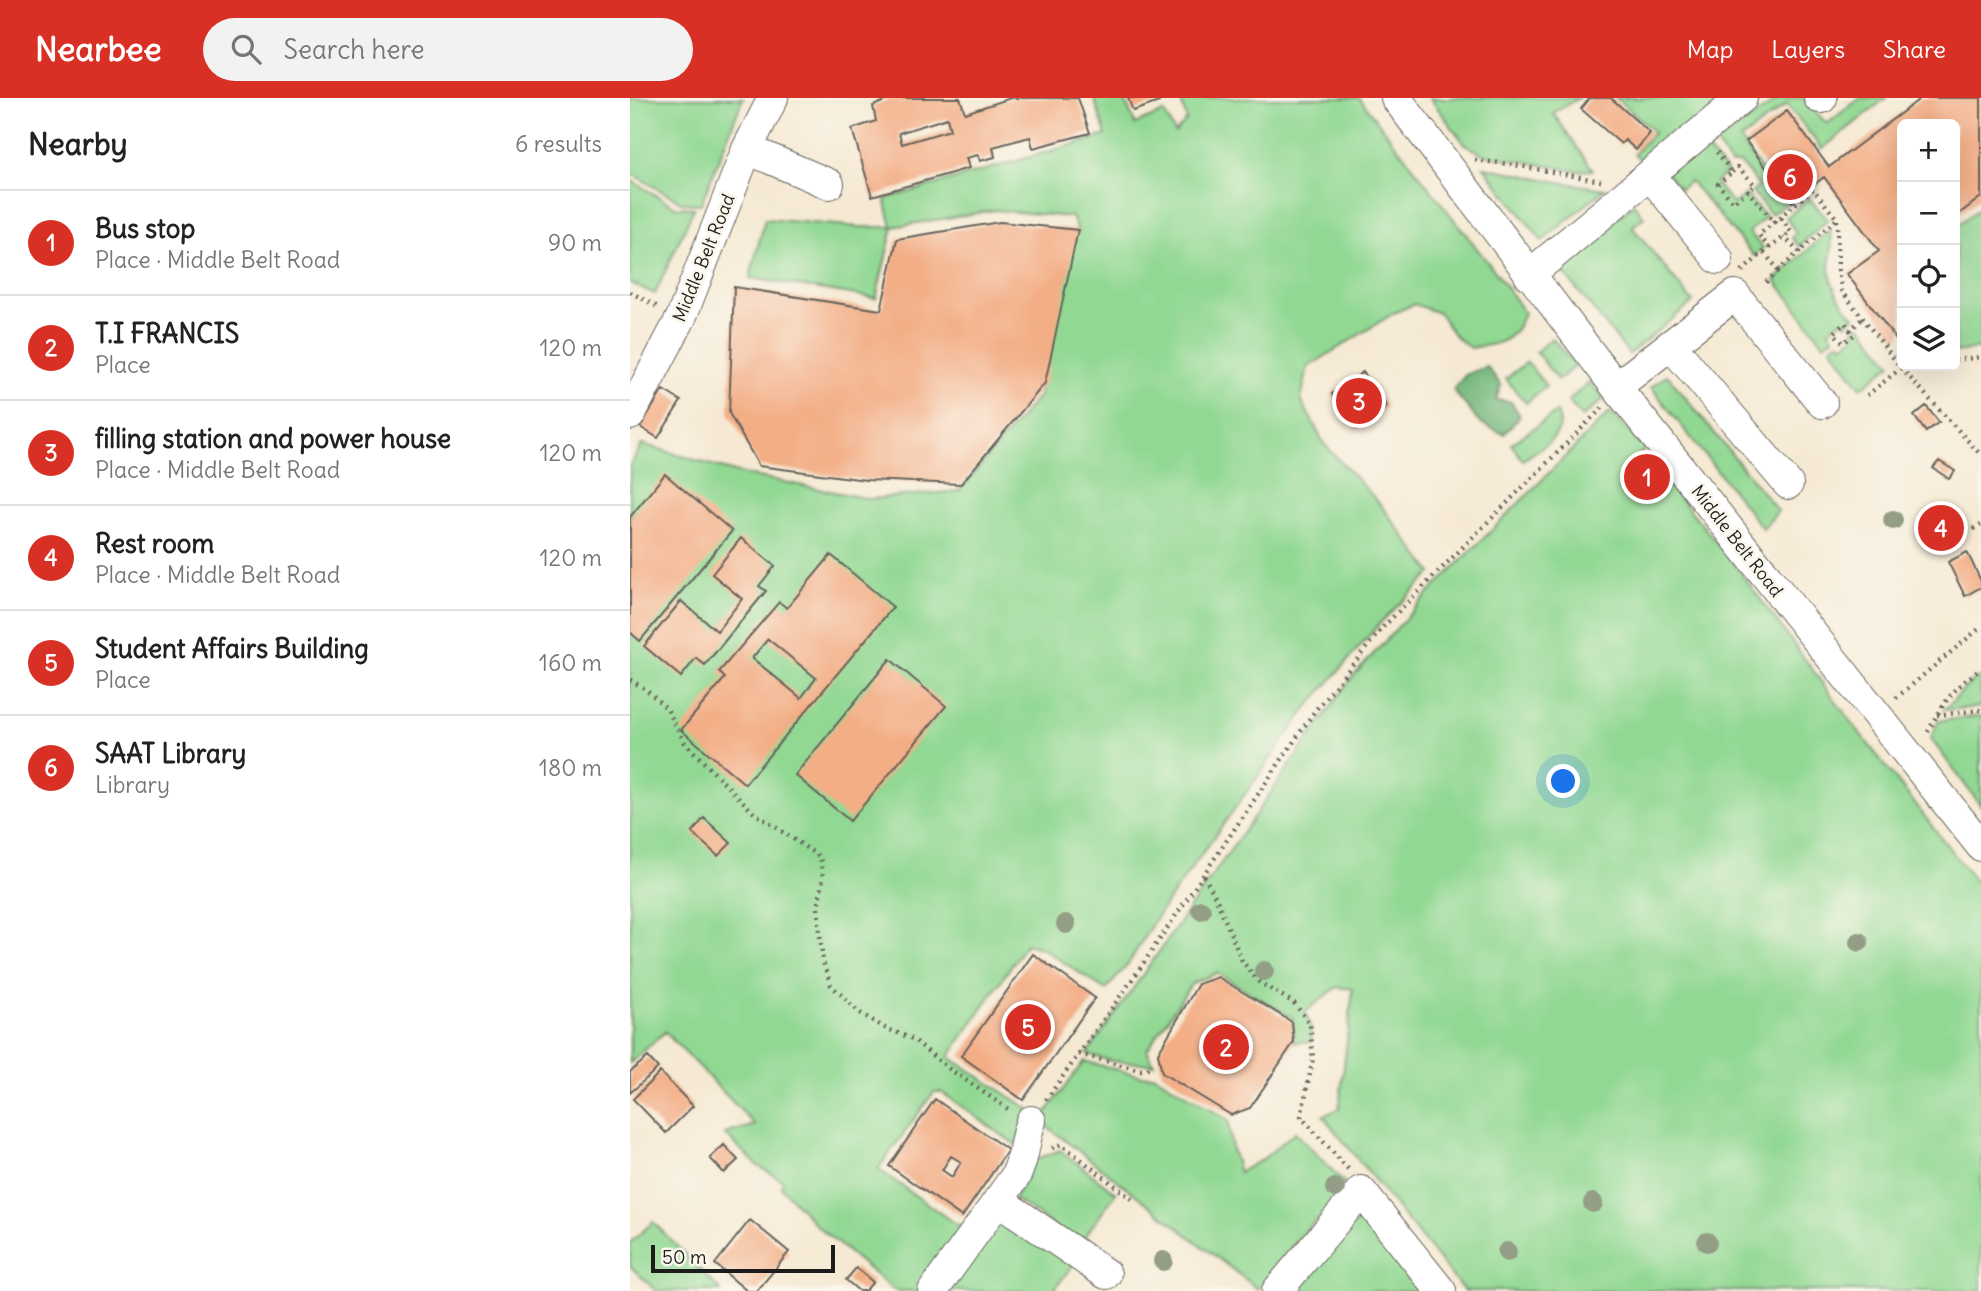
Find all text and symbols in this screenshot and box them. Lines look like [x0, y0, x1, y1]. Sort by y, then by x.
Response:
search box [203, 18, 693, 81]
text: Nearbee [35, 28, 161, 70]
icon: search [227, 30, 265, 68]
text: Search here [283, 33, 424, 66]
text: Map [1687, 34, 1733, 64]
text: Layers [1771, 34, 1845, 64]
text: Share [1883, 34, 1946, 64]
map controls [1897, 119, 1960, 371]
button: + [1897, 119, 1960, 182]
text: Nearby [28, 125, 128, 163]
text: 6 results [515, 129, 602, 158]
pin: 6 [1767, 151, 1813, 203]
button: − [1897, 182, 1960, 245]
street label: Middle Belt Road [667, 190, 740, 325]
text: Bus stop [95, 212, 195, 245]
text: 1 [46, 228, 56, 257]
text: 90 m [548, 228, 602, 257]
text: Place · Middle Belt Road [95, 245, 340, 274]
button: locate [1897, 245, 1960, 308]
button: layers [1897, 308, 1960, 371]
text: T.I FRANCIS [95, 317, 239, 350]
text: 2 [45, 333, 57, 362]
text: 120 m [539, 333, 602, 362]
text: Place [95, 350, 151, 379]
pin: 3 [1336, 375, 1382, 427]
text: filling station and power house [95, 422, 451, 455]
text: 3 [44, 438, 58, 467]
text: 120 m [539, 438, 602, 467]
pin: 1 [1624, 451, 1670, 503]
text: Place · Middle Belt Road [95, 455, 340, 484]
street label: Middle Belt Road [1687, 480, 1789, 602]
pin: 4 [1918, 502, 1964, 554]
text: Rest room [95, 527, 214, 560]
text: 4 [44, 543, 58, 572]
text: 120 m [539, 543, 602, 572]
text: Place · Middle Belt Road [95, 560, 340, 589]
text: Student Affairs Building [95, 632, 369, 665]
text: 5 [44, 648, 58, 677]
text: 160 m [539, 648, 602, 677]
text: Place [95, 665, 151, 694]
text: SAAT Library [95, 737, 246, 770]
text: 6 [44, 753, 58, 782]
text: 180 m [539, 753, 602, 782]
your location [1546, 764, 1580, 798]
text: Library [95, 770, 170, 799]
pin: 5 [1005, 1001, 1051, 1053]
pin: 2 [1203, 1021, 1249, 1073]
scale bar [651, 1242, 835, 1274]
text: 50 m [662, 1245, 707, 1269]

